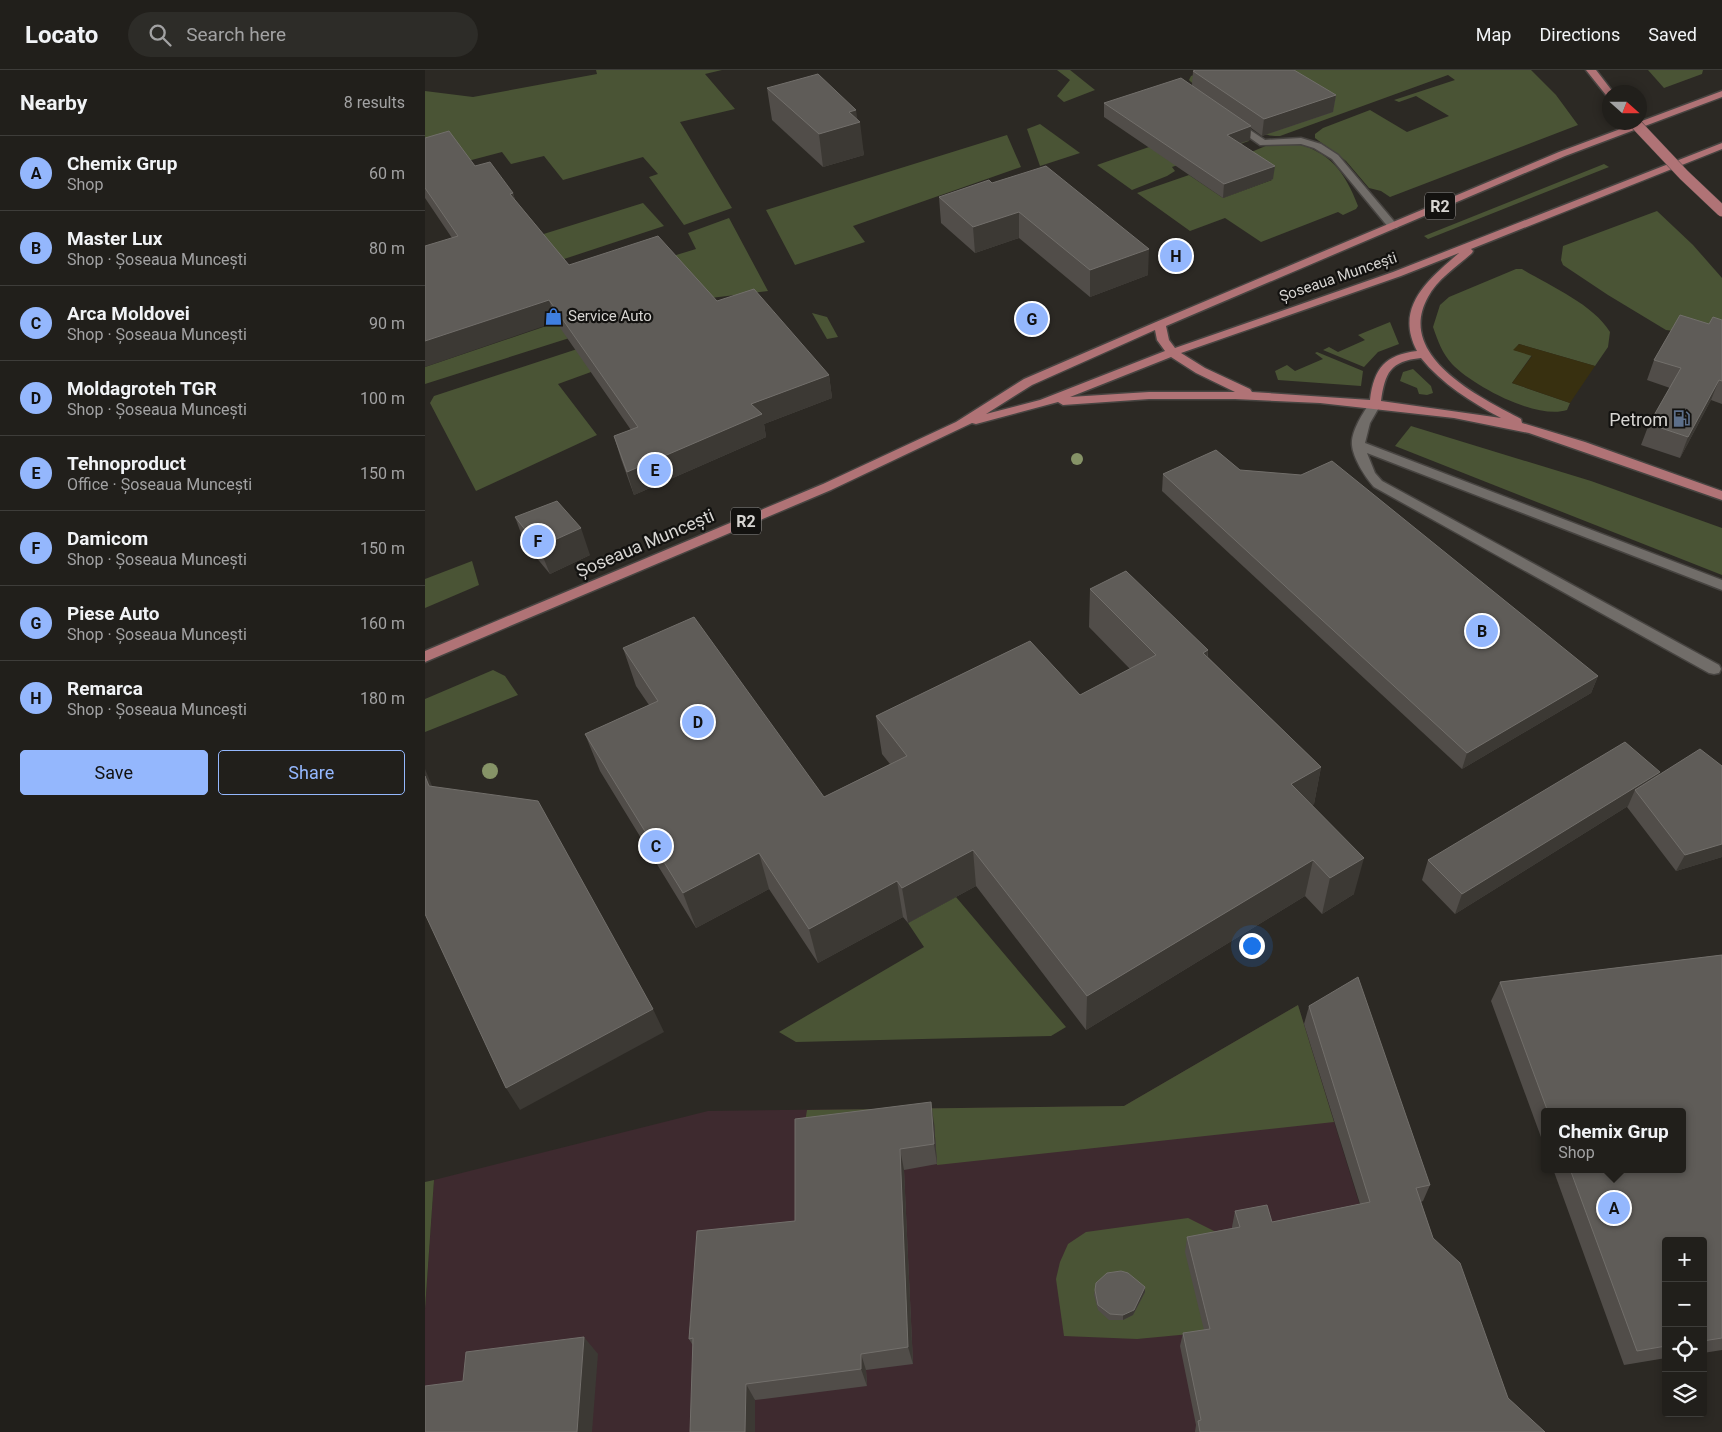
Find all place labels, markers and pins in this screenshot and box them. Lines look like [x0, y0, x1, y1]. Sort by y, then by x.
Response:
pin: H [1160, 237, 1192, 275]
pin: G [1016, 300, 1048, 338]
shop icon: Service Auto [544, 306, 564, 326]
place label: Service Auto [568, 307, 652, 325]
place label: Petrom [1609, 409, 1668, 430]
fuel station icon: Petrom [1672, 409, 1692, 429]
pin: E [639, 451, 671, 489]
pin: F [522, 522, 554, 560]
pin: B [1466, 612, 1498, 650]
pin: D [682, 703, 714, 741]
pin: C [640, 827, 672, 865]
pin: A [1598, 1189, 1630, 1227]

